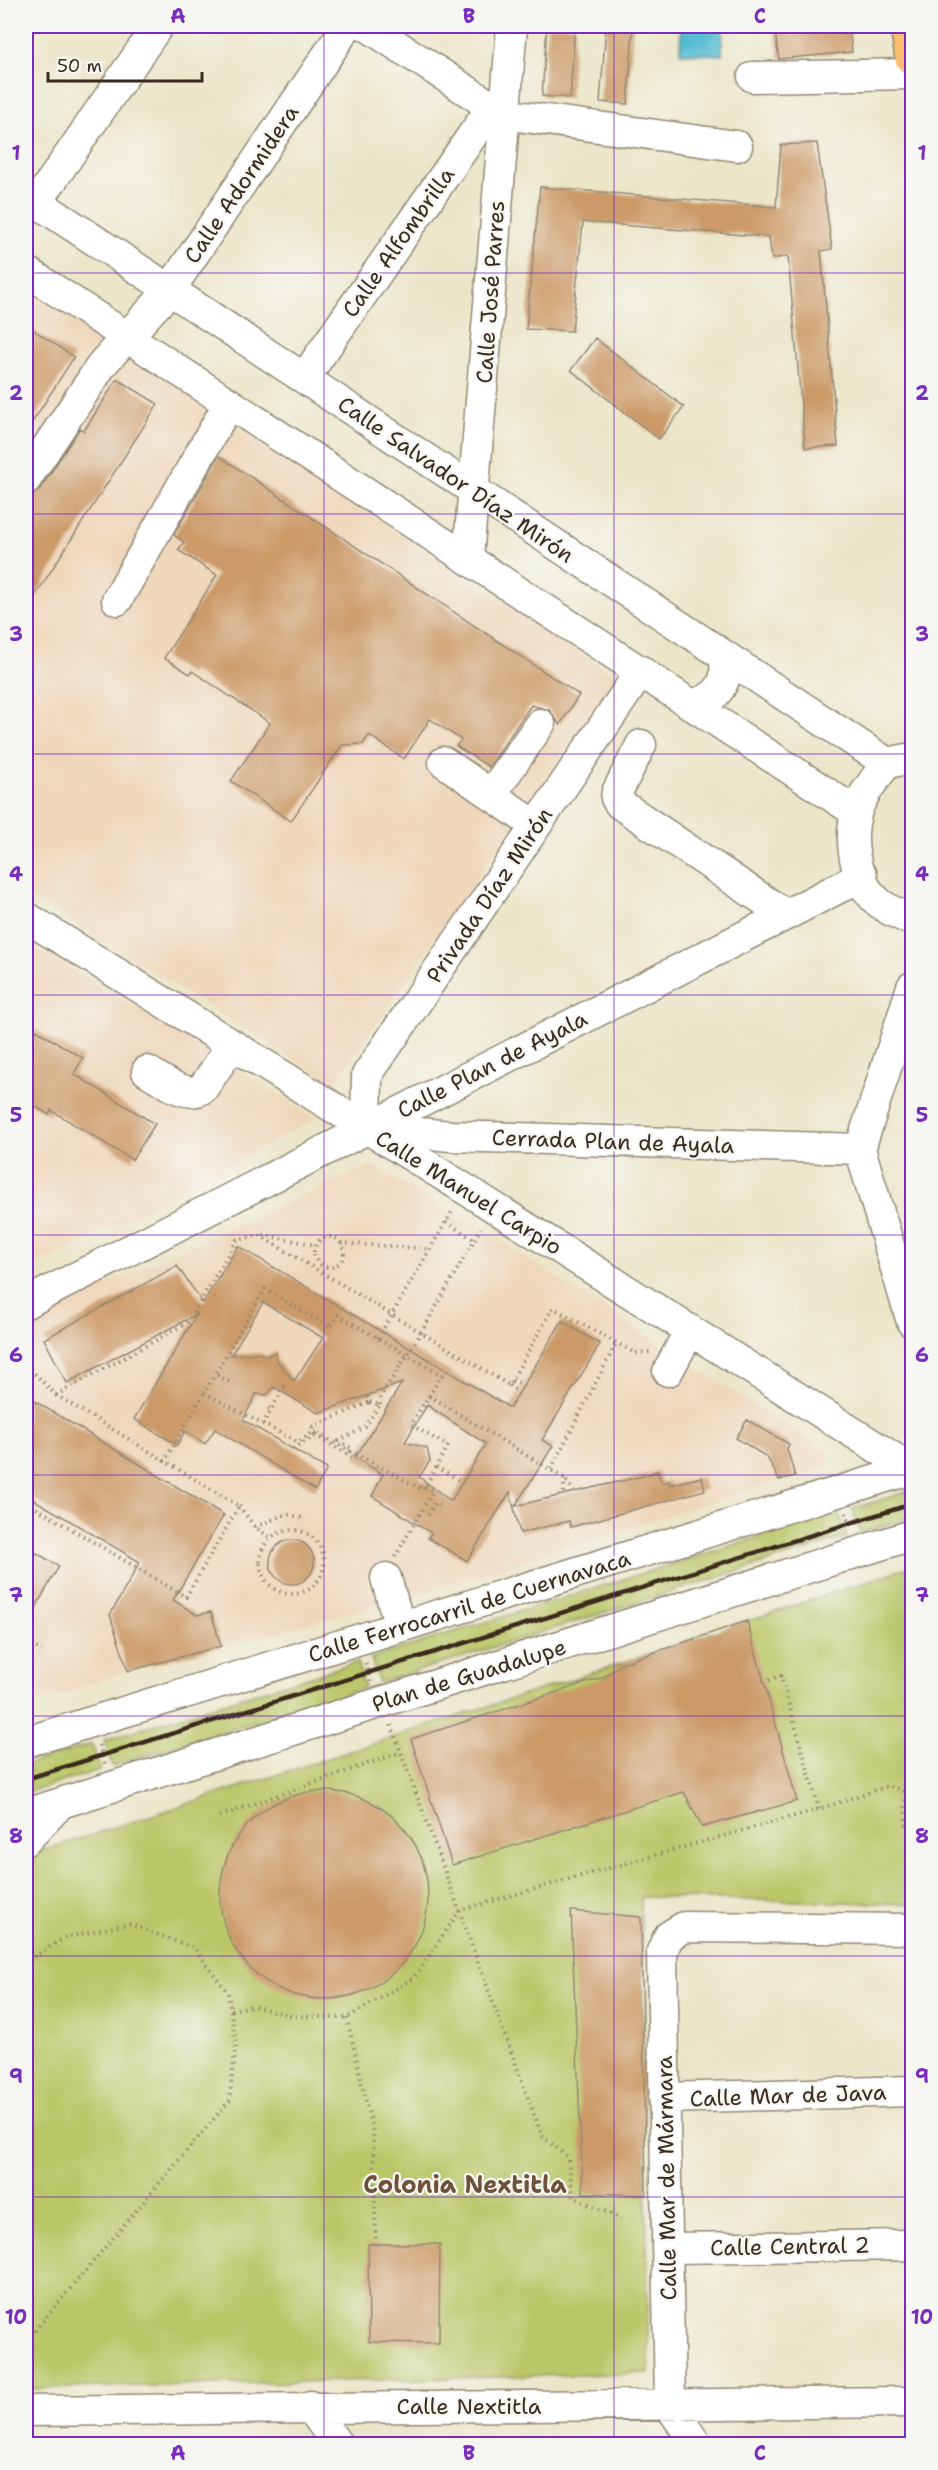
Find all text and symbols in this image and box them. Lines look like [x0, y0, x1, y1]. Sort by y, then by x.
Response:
text: A [170, 3, 186, 29]
text: B [463, 3, 475, 29]
text: C [754, 3, 766, 29]
scale bar [48, 45, 202, 83]
text: 50 m [57, 54, 102, 78]
street label: Calle Adormidera [178, 99, 305, 269]
text: 1 [11, 140, 21, 166]
text: 1 [917, 140, 927, 166]
street label: Calle Alfombrilla [336, 161, 461, 323]
street label: Calle José Parres [470, 200, 511, 384]
text: 2 [9, 380, 23, 406]
text: 2 [915, 380, 929, 406]
street label: Calle Salvador Díaz Mirón [332, 389, 579, 569]
text: 3 [9, 621, 23, 647]
text: 3 [915, 621, 929, 647]
street label: Privada Díaz Mirón [420, 802, 559, 989]
text: 4 [9, 861, 23, 887]
text: 4 [915, 861, 929, 887]
street label: Calle Plan de Ayala [392, 1004, 593, 1125]
text: 5 [10, 1102, 22, 1128]
text: 5 [916, 1102, 928, 1128]
street label: Calle Manuel Carpio [370, 1123, 567, 1262]
street label: Cerrada Plan de Ayala [491, 1123, 735, 1160]
text: 6 [9, 1342, 23, 1368]
text: 6 [915, 1342, 929, 1368]
street label: Calle Ferrocarril de Cuernavaca [305, 1543, 634, 1669]
text: 7 [9, 1582, 23, 1608]
text: 7 [915, 1582, 929, 1608]
street label: Plan de Guadalupe [368, 1632, 570, 1719]
text: 8 [9, 1823, 23, 1849]
text: 8 [915, 1823, 929, 1849]
street label: Calle Mar de Mármara [650, 2055, 683, 2301]
text: 9 [9, 2063, 23, 2089]
text: 9 [915, 2063, 929, 2089]
street label: Calle Mar de Java [689, 2078, 887, 2113]
district label: Colonia Nextitla [363, 2169, 567, 2201]
street label: Calle Central 2 [710, 2231, 870, 2262]
text: 10 [5, 2304, 27, 2330]
text: 10 [911, 2304, 933, 2330]
street label: Calle Nextitla [396, 2392, 542, 2421]
text: A [170, 2440, 186, 2466]
text: B [463, 2440, 475, 2466]
text: C [754, 2440, 766, 2466]

